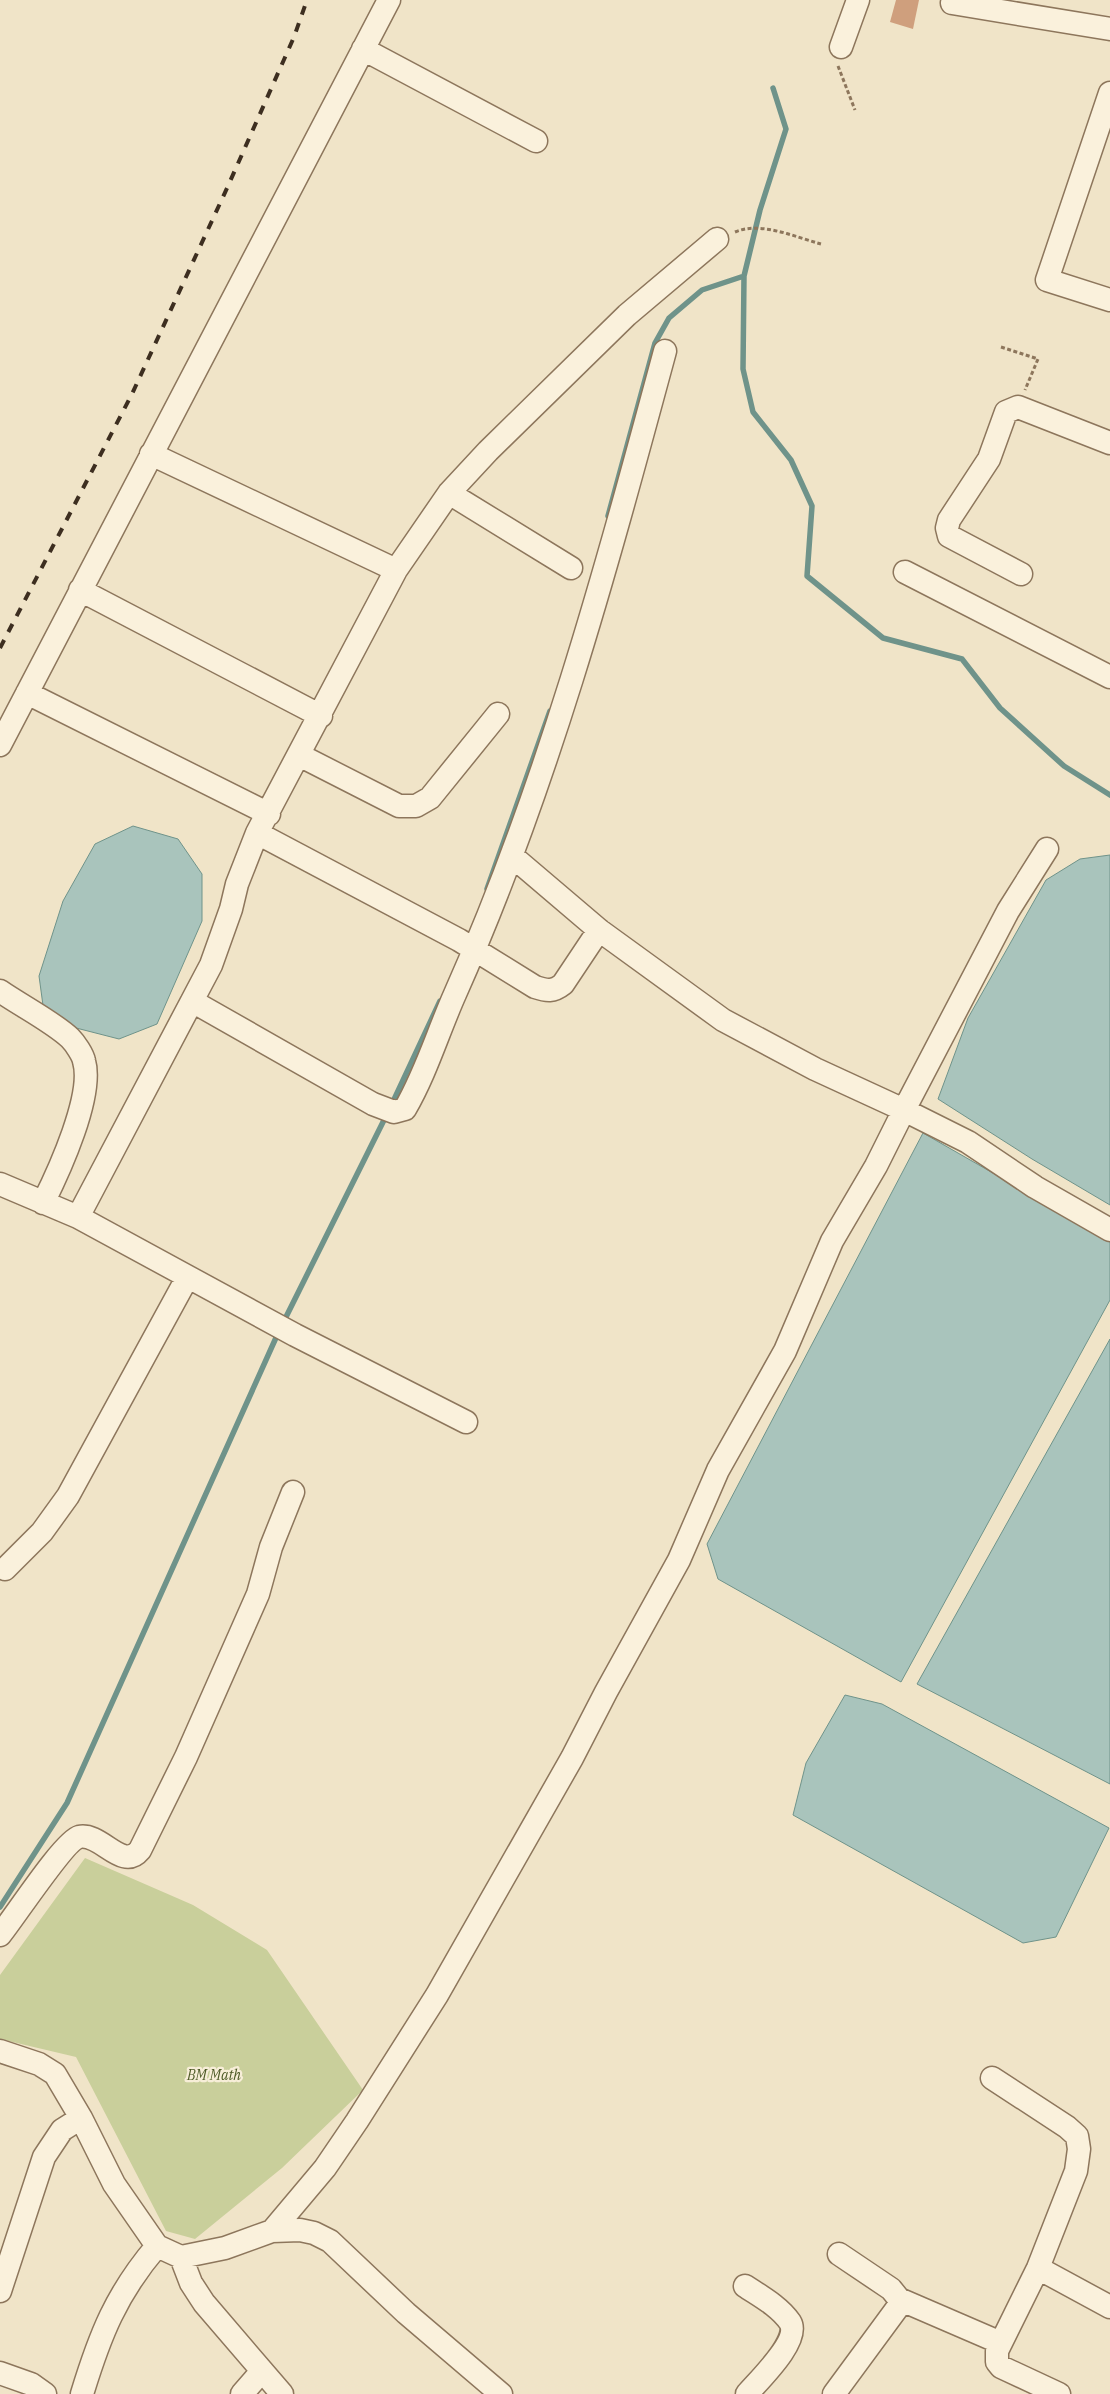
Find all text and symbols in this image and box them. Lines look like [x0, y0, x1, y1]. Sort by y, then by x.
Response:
park label: BM Math [186, 2066, 241, 2084]

